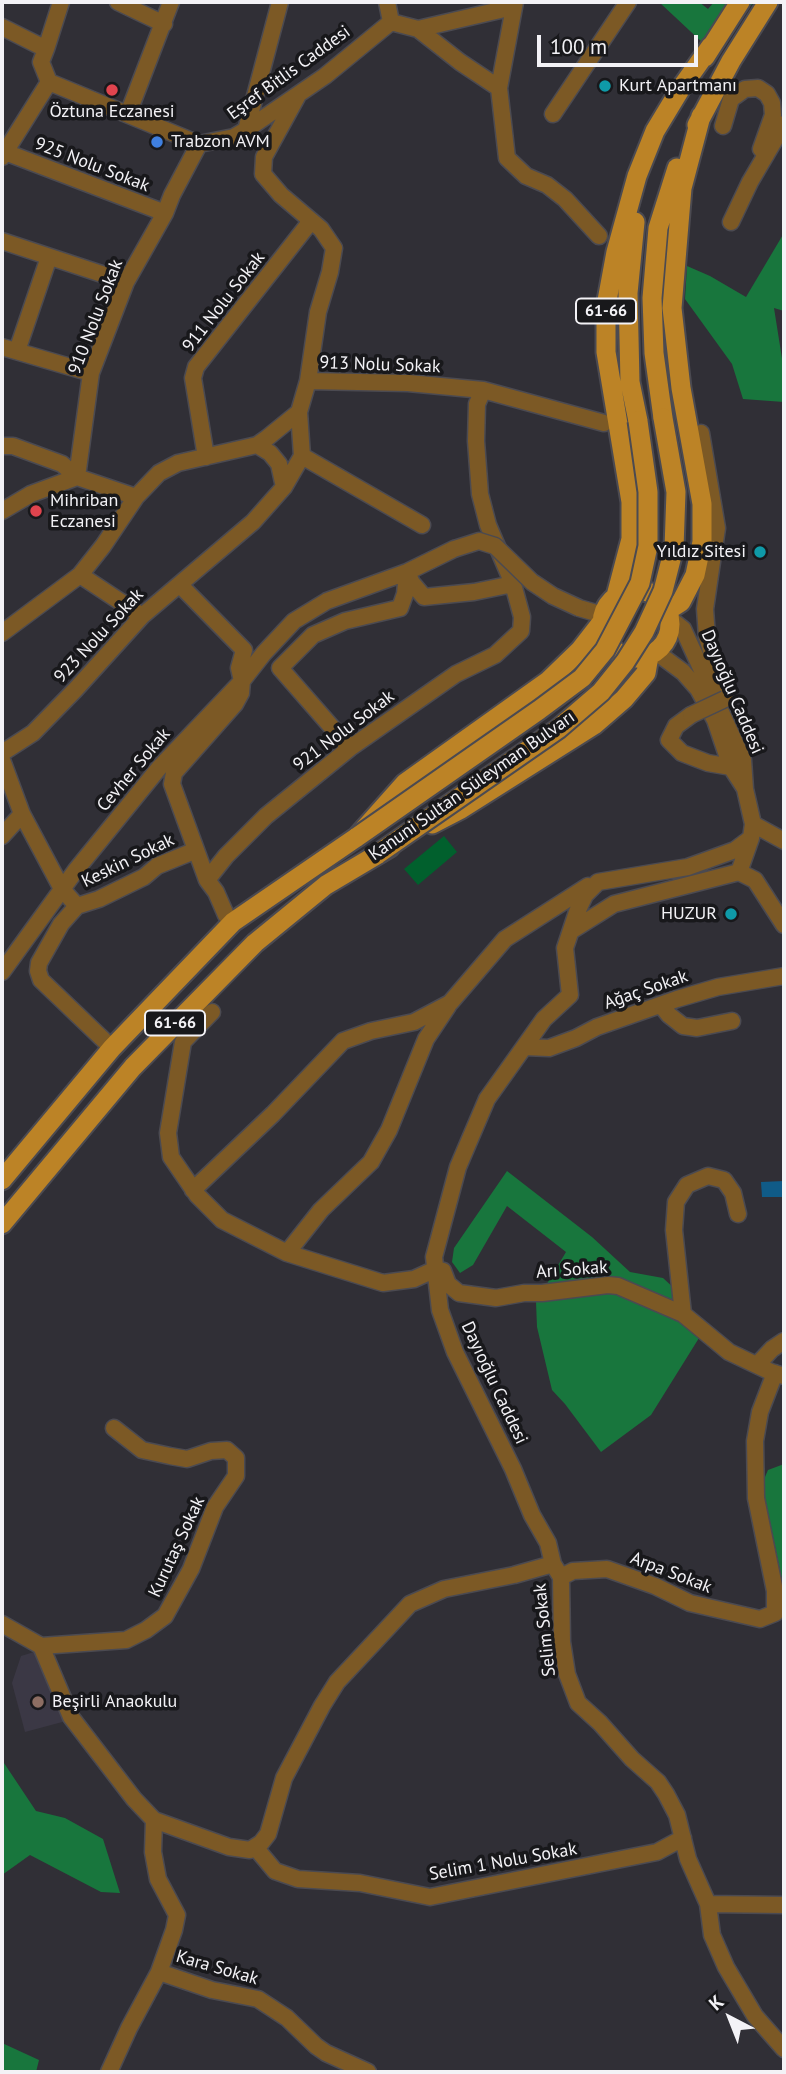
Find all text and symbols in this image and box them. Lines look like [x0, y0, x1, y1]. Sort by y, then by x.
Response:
street label: Eşref Bitlis Caddesi [223, 21, 355, 125]
scale bar [541, 21, 702, 65]
text: 100 m [550, 33, 607, 60]
place label: Kurt Apartmanı [619, 75, 737, 97]
marker: Kurt Apartmanı [597, 78, 613, 94]
marker: Öztuna Eczanesi [104, 82, 120, 98]
place label: Öztuna Eczanesi [49, 101, 175, 123]
place label: Trabzon AVM [171, 131, 270, 153]
street label: 925 Nolu Sokak [32, 133, 152, 197]
marker: Trabzon AVM [149, 134, 165, 150]
street label: 911 Nolu Sokak [178, 248, 270, 356]
street label: 910 Nolu Sokak [64, 257, 128, 377]
road number: 61-66 [576, 298, 636, 324]
street label: 913 Nolu Sokak [319, 352, 441, 378]
place label: Mihriban Eczanesi [50, 490, 118, 532]
marker: Mihriban Eczanesi [28, 503, 44, 519]
place label: Yıldız Sitesi [657, 541, 746, 563]
marker: Yıldız Sitesi [752, 544, 768, 560]
street label: 923 Nolu Sokak [50, 584, 148, 688]
street label: Dayıoğlu Caddesi [696, 627, 768, 757]
street label: 921 Nolu Sokak [289, 686, 399, 776]
street label: Kanuni Sultan Süleyman Bulvarı [365, 706, 579, 866]
street label: Cevher Sokak [93, 724, 175, 816]
street label: Keskin Sokak [78, 829, 178, 893]
place label: HUZUR [661, 903, 717, 925]
marker: HUZUR [723, 906, 739, 922]
street label: Ağaç Sokak [601, 966, 691, 1014]
road number: 61-66 [145, 1010, 205, 1036]
street label: Arı Sokak [536, 1257, 608, 1283]
street label: Dayıoğlu Caddesi [456, 1318, 532, 1448]
street label: Kurutaş Sokak [144, 1493, 210, 1601]
street label: Arpa Sokak [627, 1548, 715, 1598]
street label: Selim Sokak [529, 1582, 561, 1678]
place label: Beşirli Anaokulu [52, 1691, 177, 1713]
marker: Beşirli Anaokulu [30, 1694, 46, 1710]
street label: Selim 1 Nolu Sokak [427, 1838, 579, 1886]
street label: Kara Sokak [173, 1946, 261, 1990]
north arrow [695, 1983, 765, 2053]
text: K [704, 1990, 728, 2015]

